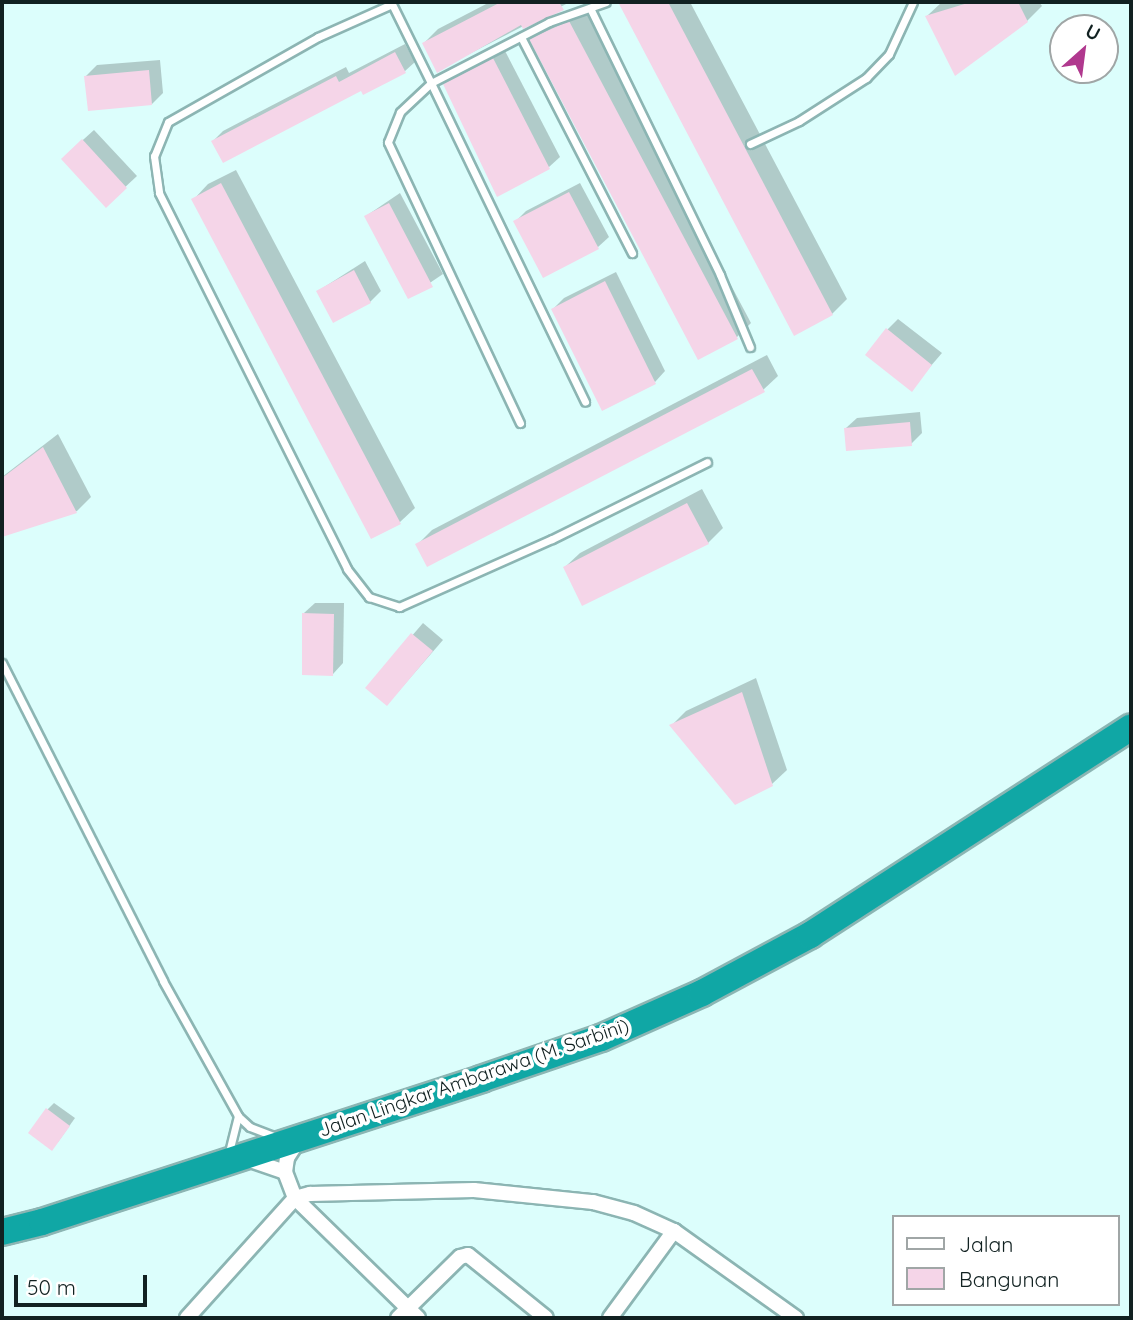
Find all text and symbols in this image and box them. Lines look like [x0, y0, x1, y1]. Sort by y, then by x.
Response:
north arrow [1049, 14, 1119, 84]
text: U [1081, 18, 1104, 46]
street label: Jalan Lingkar Ambarawa (M. Sarbini) [316, 1014, 632, 1142]
legend [892, 1215, 1119, 1306]
text: Jalan [959, 1231, 1013, 1257]
scale bar [18, 1260, 150, 1304]
text: Bangunan [959, 1266, 1059, 1292]
text: 50 m [27, 1274, 76, 1300]

